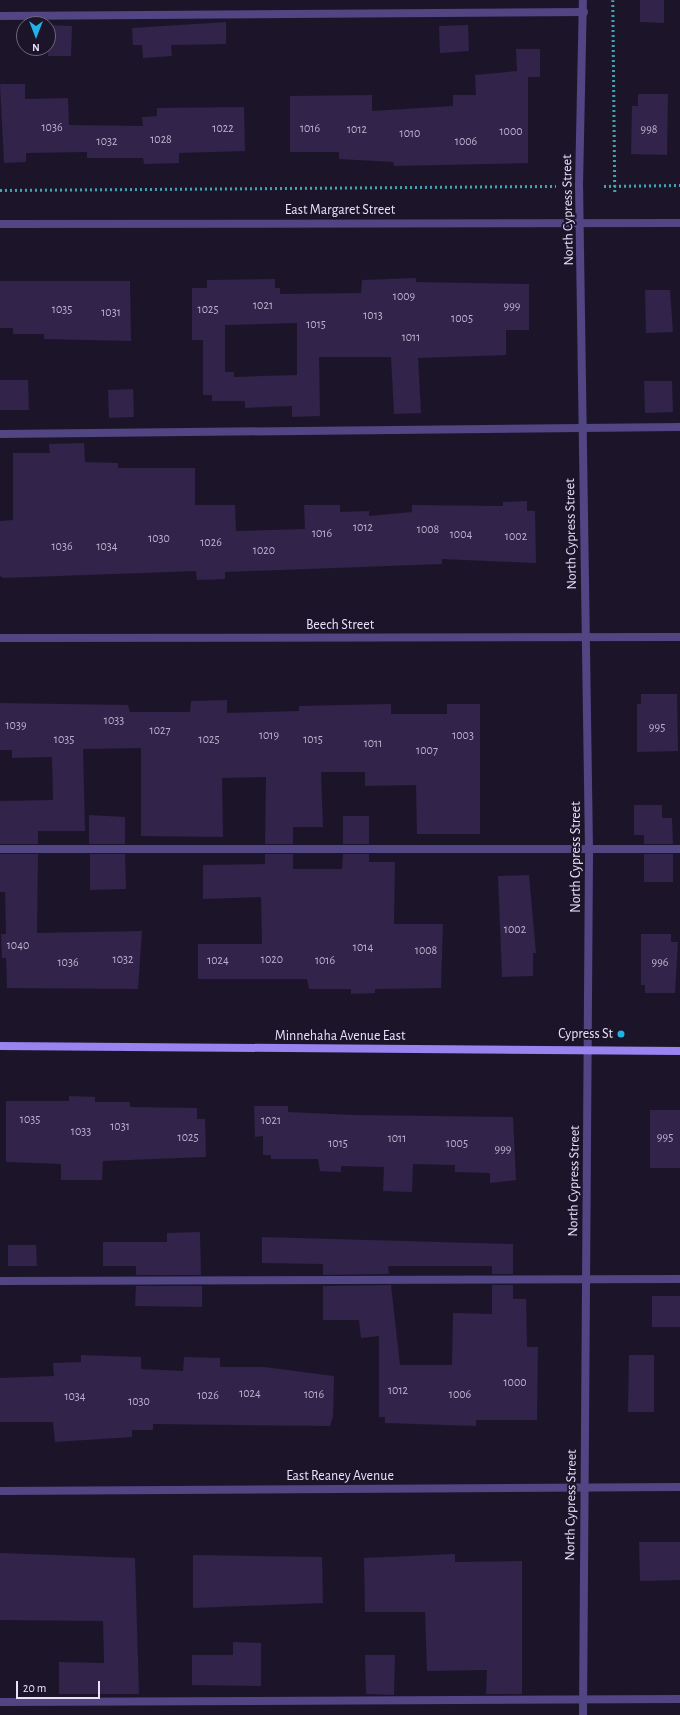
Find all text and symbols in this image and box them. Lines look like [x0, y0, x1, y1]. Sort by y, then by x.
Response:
north arrow [16, 16, 56, 56]
text: N [32, 42, 40, 53]
house number: 1036 [41, 121, 63, 135]
house number: 1022 [212, 122, 234, 136]
house number: 1016 [300, 122, 320, 136]
house number: 1012 [347, 123, 367, 137]
house number: 998 [641, 123, 657, 137]
house number: 1000 [499, 125, 523, 139]
house number: 1010 [400, 127, 420, 141]
house number: 1028 [150, 133, 172, 147]
house number: 1032 [97, 135, 117, 149]
house number: 1006 [455, 135, 477, 149]
street label: North Cypress Street [559, 154, 577, 266]
street label: East Margaret Street [285, 202, 395, 218]
house number: 1009 [393, 290, 415, 304]
house number: 1021 [253, 299, 273, 313]
house number: 999 [504, 300, 520, 314]
house number: 1035 [52, 303, 72, 317]
house number: 1025 [198, 303, 218, 317]
house number: 1031 [101, 306, 121, 320]
house number: 1013 [363, 309, 383, 323]
house number: 1005 [451, 312, 473, 326]
house number: 1015 [306, 318, 326, 332]
house number: 1011 [402, 331, 420, 345]
street label: North Cypress Street [562, 478, 580, 590]
house number: 1012 [353, 521, 373, 535]
house number: 1008 [417, 523, 439, 537]
house number: 1016 [312, 527, 332, 541]
house number: 1004 [450, 528, 472, 542]
house number: 1002 [505, 530, 527, 544]
house number: 1030 [148, 532, 170, 546]
house number: 1026 [200, 536, 222, 550]
house number: 1036 [51, 540, 73, 554]
house number: 1034 [96, 540, 118, 554]
house number: 1020 [253, 544, 275, 558]
street label: Beech Street [306, 617, 374, 633]
house number: 1033 [104, 714, 124, 728]
house number: 1039 [5, 719, 27, 733]
house number: 995 [649, 721, 665, 735]
house number: 1027 [150, 724, 170, 738]
house number: 1019 [259, 729, 279, 743]
house number: 1003 [452, 729, 474, 743]
house number: 1035 [54, 733, 74, 747]
house number: 1025 [199, 733, 219, 747]
house number: 1015 [303, 733, 323, 747]
house number: 1011 [364, 737, 382, 751]
house number: 1007 [416, 744, 438, 758]
street label: North Cypress Street [568, 801, 584, 913]
house number: 1002 [504, 923, 526, 937]
house number: 1040 [7, 939, 29, 953]
house number: 1014 [353, 941, 373, 955]
house number: 1008 [415, 944, 437, 958]
house number: 1032 [113, 953, 133, 967]
house number: 1020 [261, 953, 283, 967]
house number: 1024 [207, 954, 229, 968]
house number: 1016 [315, 954, 335, 968]
house number: 1036 [57, 956, 79, 970]
house number: 996 [652, 956, 668, 970]
place label: Cypress St [558, 1026, 613, 1042]
street label: Minnehaha Avenue East [275, 1028, 405, 1044]
marker: Cypress St [616, 1029, 626, 1039]
house number: 1035 [20, 1113, 40, 1127]
house number: 1021 [261, 1114, 281, 1128]
house number: 1031 [110, 1120, 130, 1134]
house number: 1033 [71, 1125, 91, 1139]
street label: North Cypress Street [565, 1125, 583, 1237]
house number: 1025 [178, 1131, 198, 1145]
house number: 995 [657, 1131, 673, 1145]
house number: 1011 [388, 1132, 406, 1146]
house number: 1015 [328, 1137, 348, 1151]
house number: 1005 [446, 1137, 468, 1151]
house number: 999 [495, 1143, 511, 1157]
house number: 1000 [503, 1376, 527, 1390]
house number: 1012 [388, 1384, 408, 1398]
house number: 1024 [239, 1387, 261, 1401]
house number: 1016 [304, 1388, 324, 1402]
house number: 1006 [449, 1388, 471, 1402]
house number: 1026 [197, 1389, 219, 1403]
house number: 1034 [64, 1390, 86, 1404]
house number: 1030 [128, 1395, 150, 1409]
street label: North Cypress Street [562, 1449, 580, 1561]
street label: East Reaney Avenue [286, 1468, 394, 1484]
scale bar [18, 1673, 102, 1699]
text: 20 m [23, 1682, 46, 1694]

